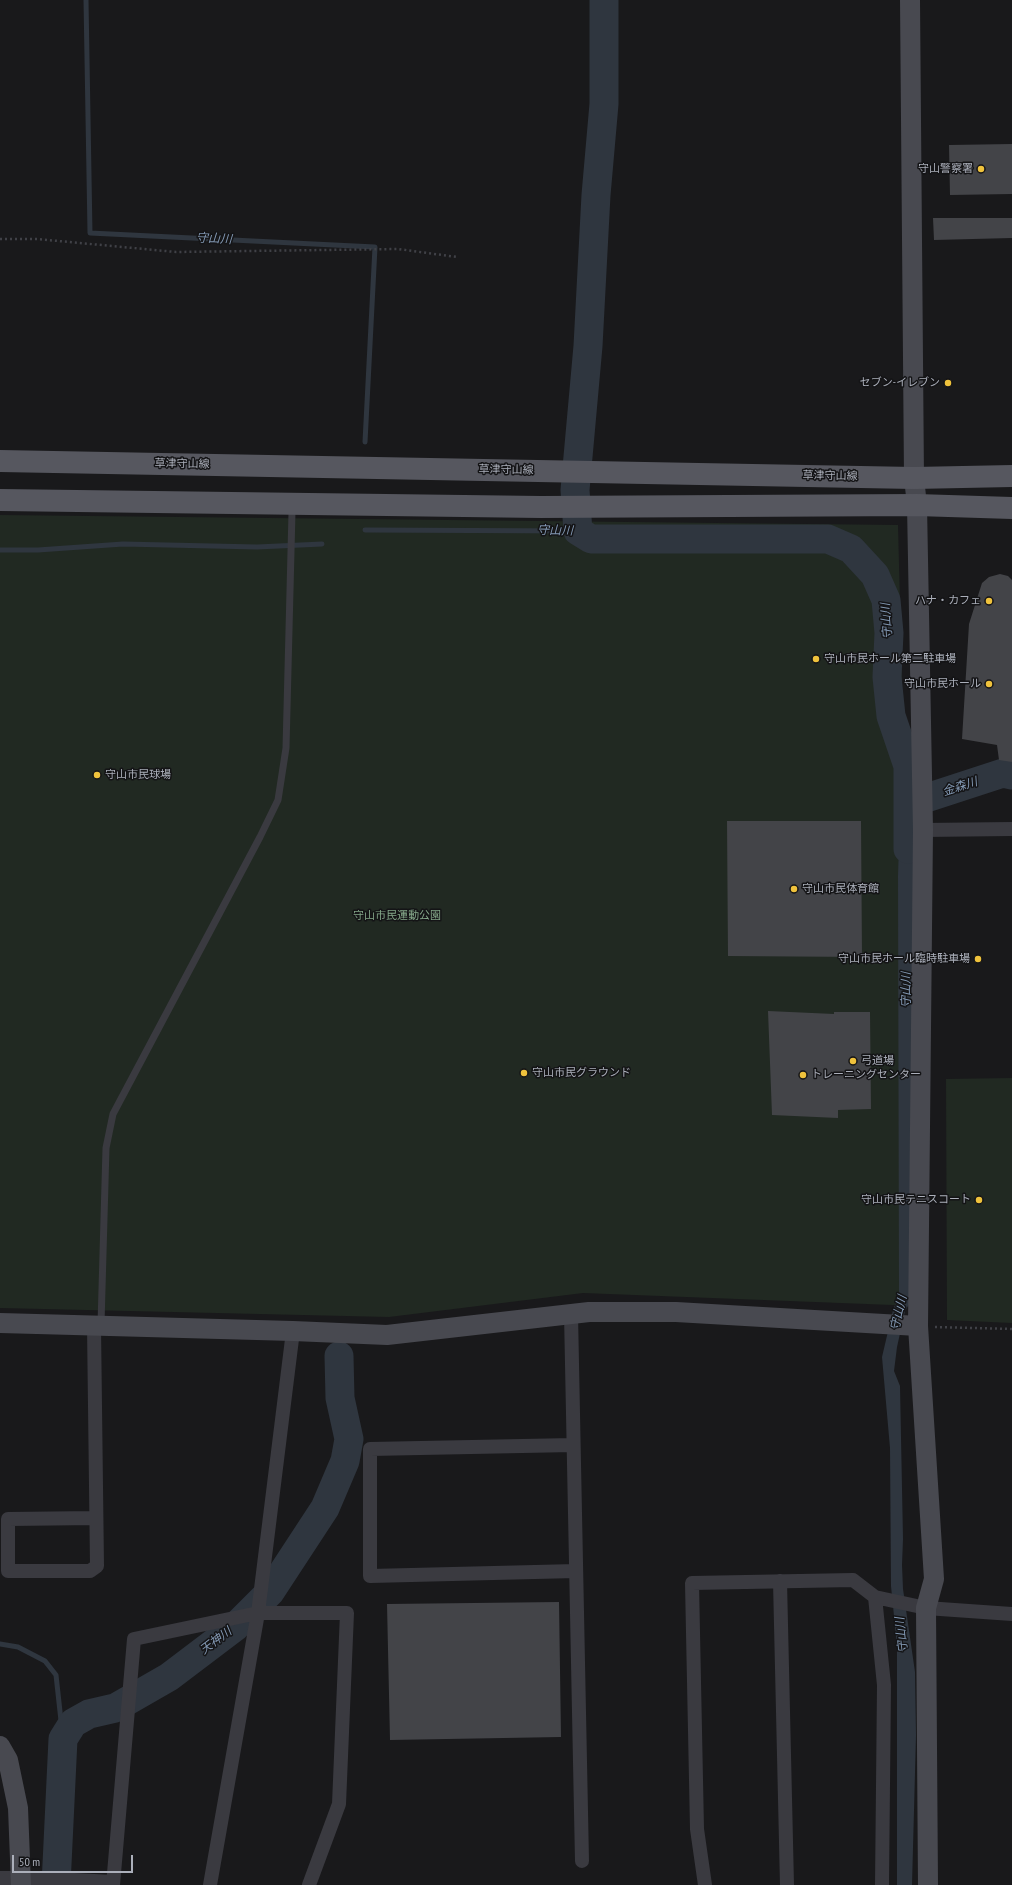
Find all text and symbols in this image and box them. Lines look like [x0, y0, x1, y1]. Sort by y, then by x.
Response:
place label: 守山警察署 [918, 162, 973, 176]
marker: 守山警察署 [976, 164, 986, 174]
water label: 守山川 [196, 231, 232, 247]
place label: セブン-イレブン [860, 376, 940, 390]
marker: セブン-イレブン [943, 378, 953, 388]
street label: 草津守山線 [154, 457, 210, 471]
street label: 草津守山線 [478, 463, 534, 477]
street label: 草津守山線 [802, 469, 858, 483]
water label: 守山川 [537, 523, 573, 539]
place label: ハナ・カフェ [915, 594, 981, 608]
marker: ハナ・カフェ [984, 596, 994, 606]
water label: 守山川 [879, 603, 895, 639]
place label: 守山市民ホール第二駐車場 [824, 652, 956, 666]
marker: 守山市民ホール第二駐車場 [811, 654, 821, 664]
place label: 守山市民ホール [904, 677, 981, 691]
marker: 守山市民ホール [984, 679, 994, 689]
place label: 守山市民球場 [105, 768, 171, 782]
marker: 守山市民球場 [92, 770, 102, 780]
water label: 金森川 [941, 775, 979, 799]
place label: 守山市民体育館 [802, 882, 879, 896]
marker: 守山市民体育館 [789, 884, 799, 894]
park label: 守山市民運動公園 [353, 909, 441, 923]
place label: 守山市民ホール臨時駐車場 [838, 952, 970, 966]
marker: 守山市民ホール臨時駐車場 [973, 954, 983, 964]
water label: 守山川 [900, 972, 914, 1008]
place label: 弓道場 [861, 1054, 894, 1068]
marker: 弓道場 [848, 1056, 858, 1066]
place label: 守山市民グラウンド [532, 1066, 631, 1080]
marker: 守山市民グラウンド [519, 1068, 529, 1078]
place label: トレーニングセンター [811, 1068, 921, 1082]
marker: トレーニングセンター [798, 1070, 808, 1080]
place label: 守山市民テニスコート [861, 1193, 971, 1207]
marker: 守山市民テニスコート [974, 1195, 984, 1205]
water label: 守山川 [888, 1294, 910, 1332]
water label: 守山川 [893, 1616, 911, 1654]
water label: 天神川 [197, 1624, 235, 1658]
scale bar [14, 1847, 135, 1873]
text: 50 m [19, 1854, 40, 1869]

